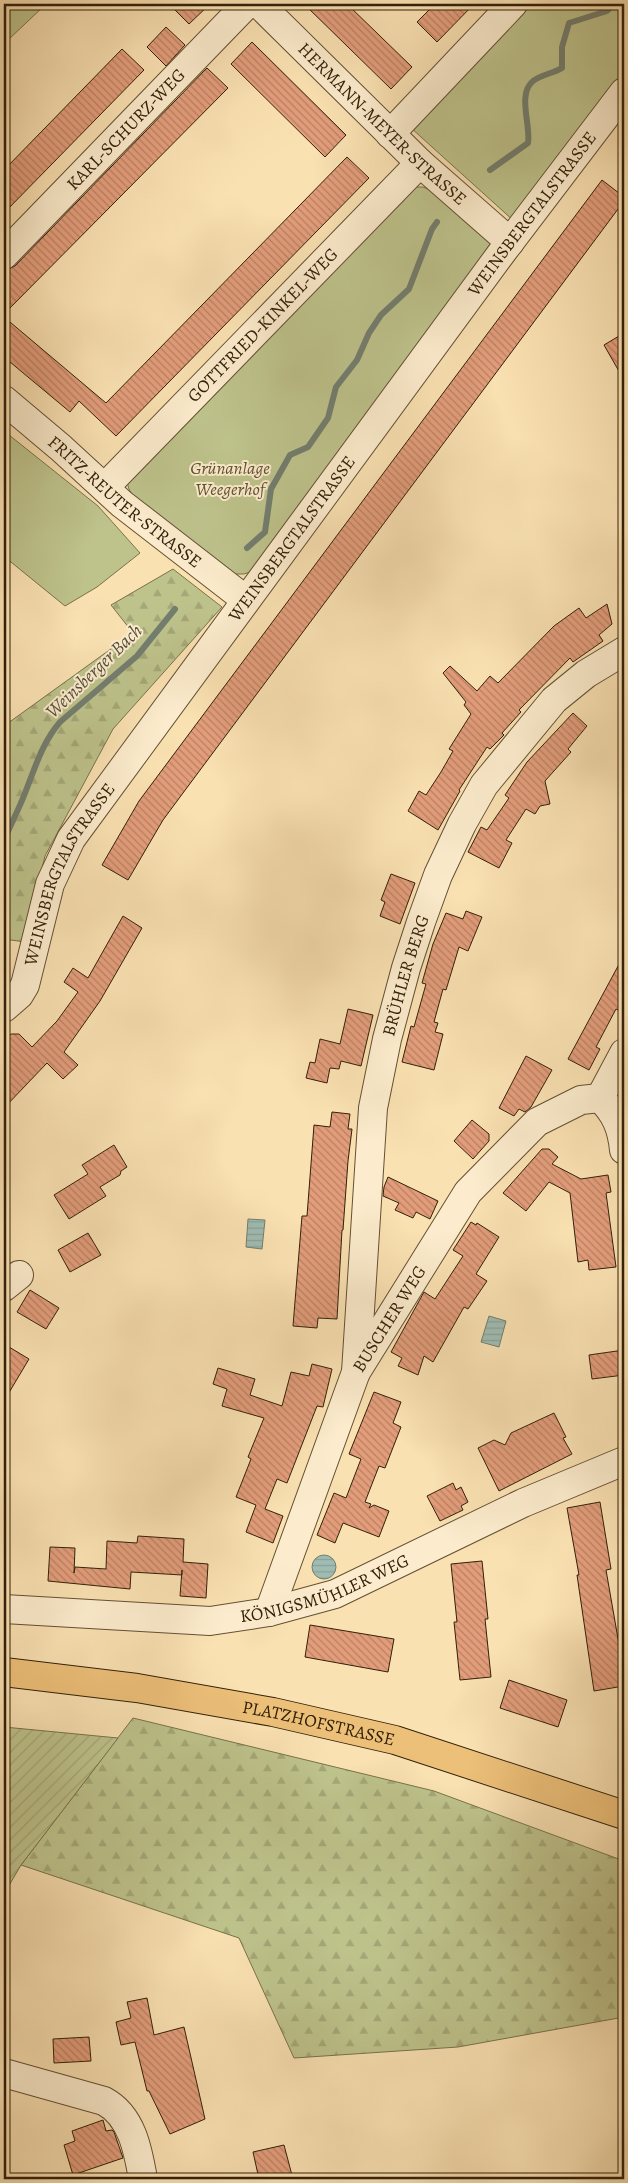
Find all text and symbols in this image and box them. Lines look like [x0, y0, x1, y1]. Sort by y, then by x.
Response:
street label: HERMANN-MEYER-STRASSE [293, 37, 472, 211]
street label: KARL-SCHURZ-WEG [61, 63, 190, 195]
street label: WEINSBERGTALSTRASSE [461, 127, 602, 302]
street label: GOTTFRIED-KINKEL-WEG [182, 242, 343, 407]
street label: FRITZ-REUTER-STRASSE [43, 430, 207, 573]
street label: WEINSBERGTALSTRASSE [222, 451, 361, 627]
park label: Grünanlage Weegerhof [190, 456, 270, 501]
water label: Weinsberger Bach [40, 618, 148, 724]
street label: WEINSBERGTALSTRASSE [18, 778, 120, 969]
street label: BRÜHLER BERG [376, 911, 435, 1039]
street label: BUSCHER WEG [347, 1261, 431, 1377]
street label: KÖNIGSMÜHLER WEG [238, 1548, 413, 1628]
street label: PLATZHOFSTRASSE [241, 1695, 397, 1752]

